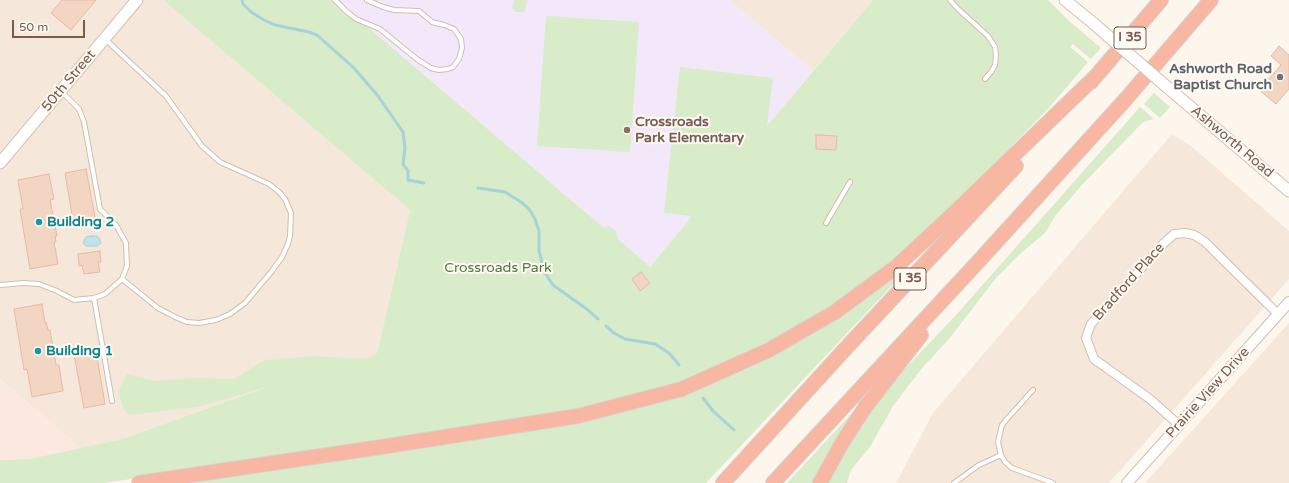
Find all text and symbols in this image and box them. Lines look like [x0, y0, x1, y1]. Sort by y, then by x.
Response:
scale bar [14, 12, 87, 38]
text: 50 m [19, 20, 48, 34]
road number: I 35 [1114, 27, 1146, 49]
street label: 50th Street [38, 47, 100, 115]
place label: Ashworth Road Baptist Church [1169, 61, 1272, 94]
marker: Ashworth Road Baptist Church [1275, 72, 1285, 82]
street label: Ashworth Road [1187, 102, 1277, 182]
place label: Crossroads Park Elementary [635, 114, 744, 146]
marker: Crossroads Park Elementary [622, 125, 632, 135]
place label: Building 2 [47, 214, 114, 230]
marker: Building 2 [34, 217, 44, 227]
street label: Bradford Place [1090, 240, 1168, 324]
park label: Crossroads Park [444, 260, 552, 276]
road number: I 35 [894, 268, 926, 290]
place label: Building 1 [46, 343, 113, 359]
street label: Prairie View Drive [1163, 344, 1253, 442]
marker: Building 1 [33, 346, 43, 356]

